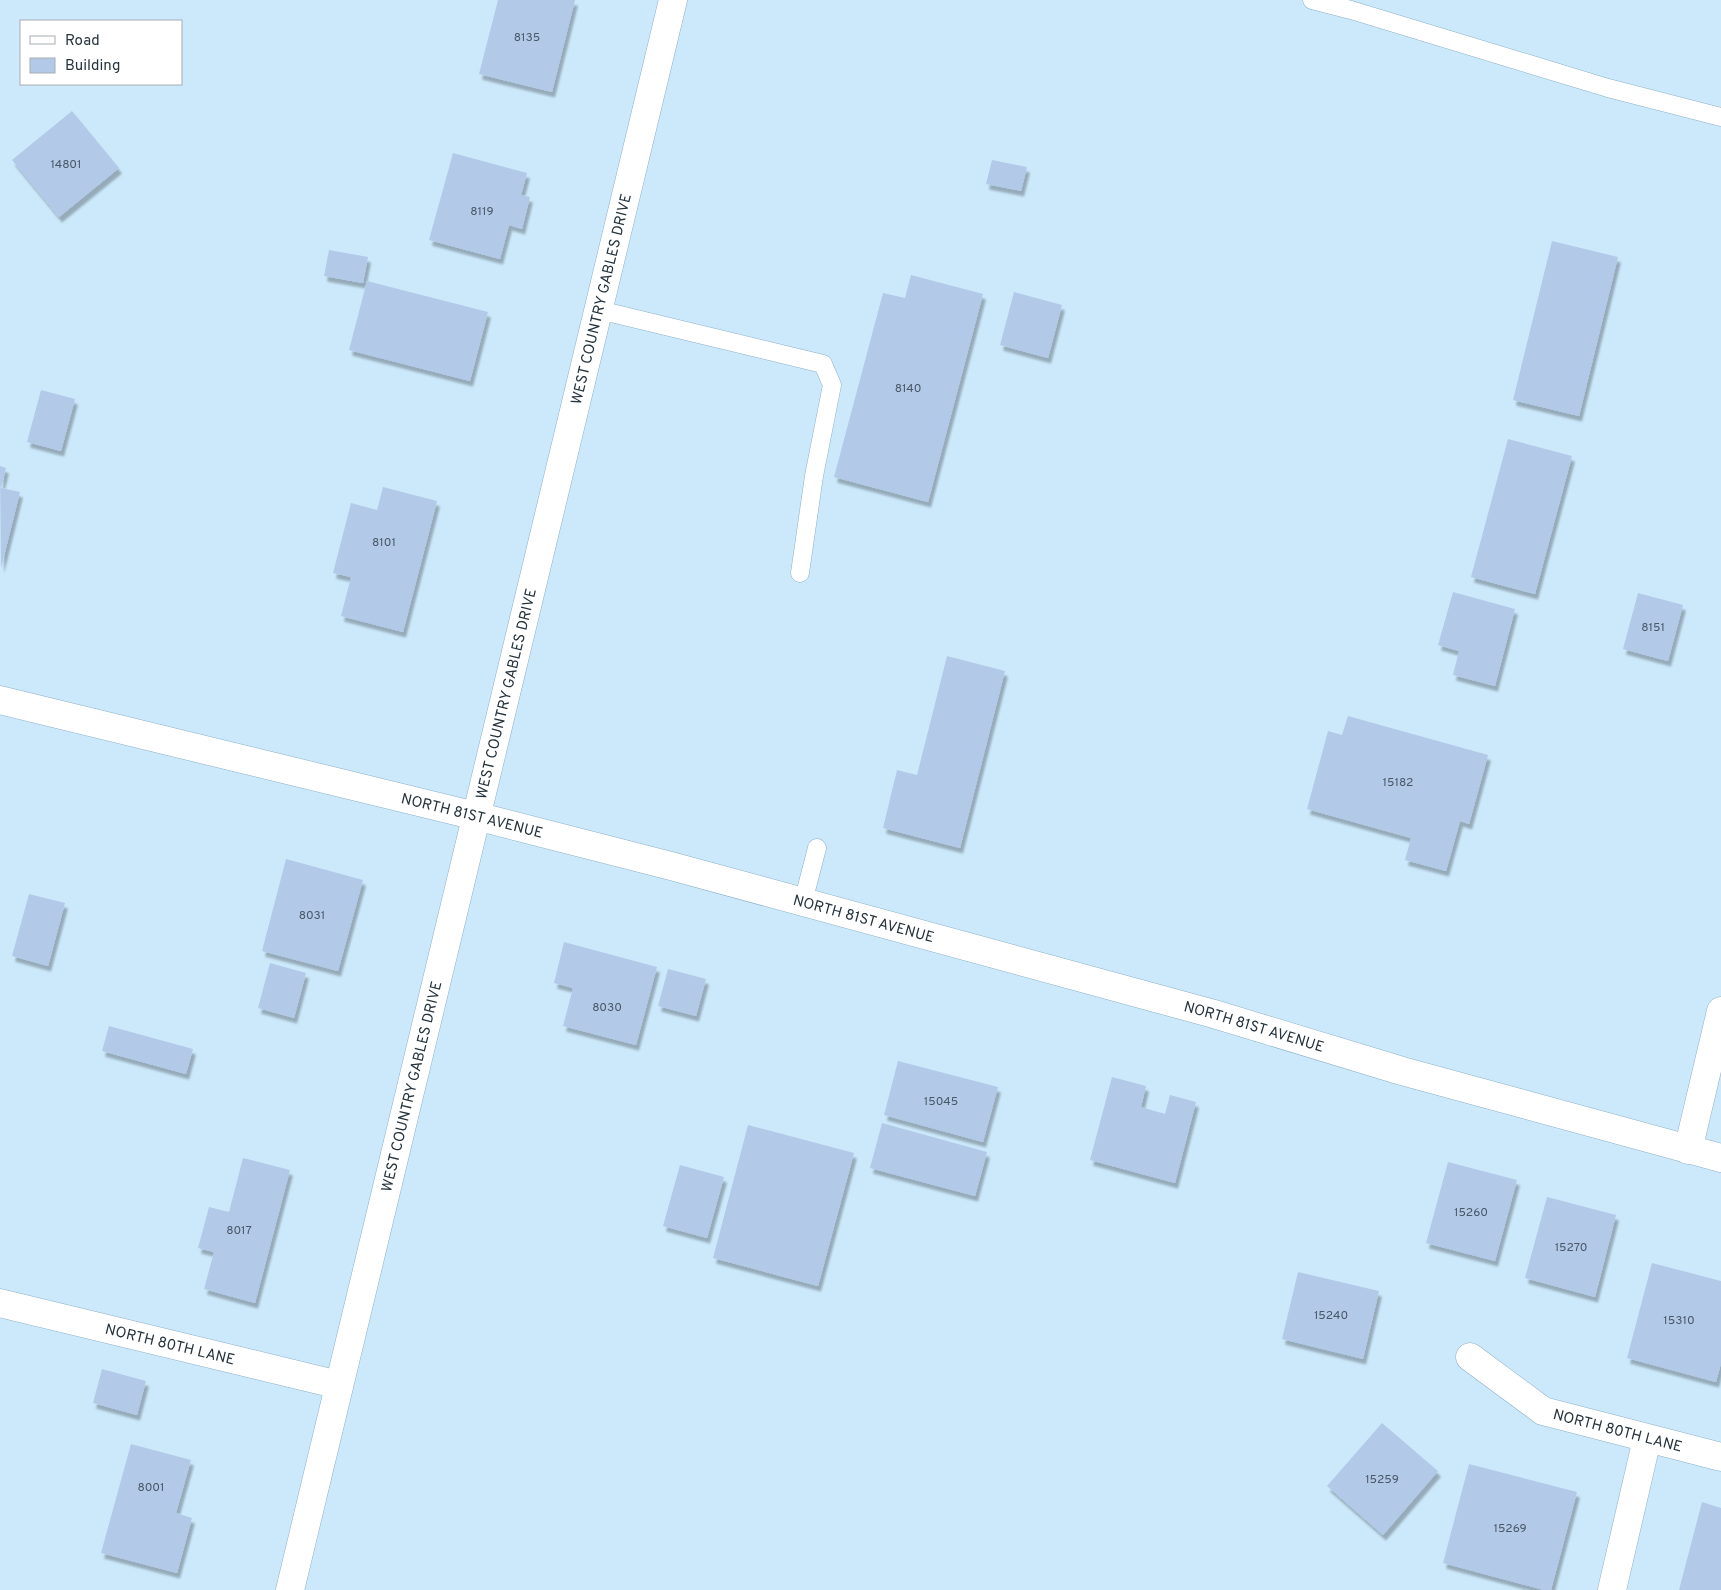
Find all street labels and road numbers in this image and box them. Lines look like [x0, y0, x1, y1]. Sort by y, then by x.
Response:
street label: WEST COUNTRY GABLES DRIVE [568, 192, 637, 407]
street label: WEST COUNTRY GABLES DRIVE [473, 587, 542, 801]
street label: NORTH 81ST AVENUE [399, 790, 545, 844]
street label: NORTH 81ST AVENUE [791, 892, 936, 948]
street label: WEST COUNTRY GABLES DRIVE [378, 979, 447, 1194]
street label: NORTH 81ST AVENUE [1181, 998, 1326, 1058]
street label: NORTH 80TH LANE [103, 1321, 237, 1370]
street label: NORTH 80TH LANE [1551, 1406, 1684, 1458]

